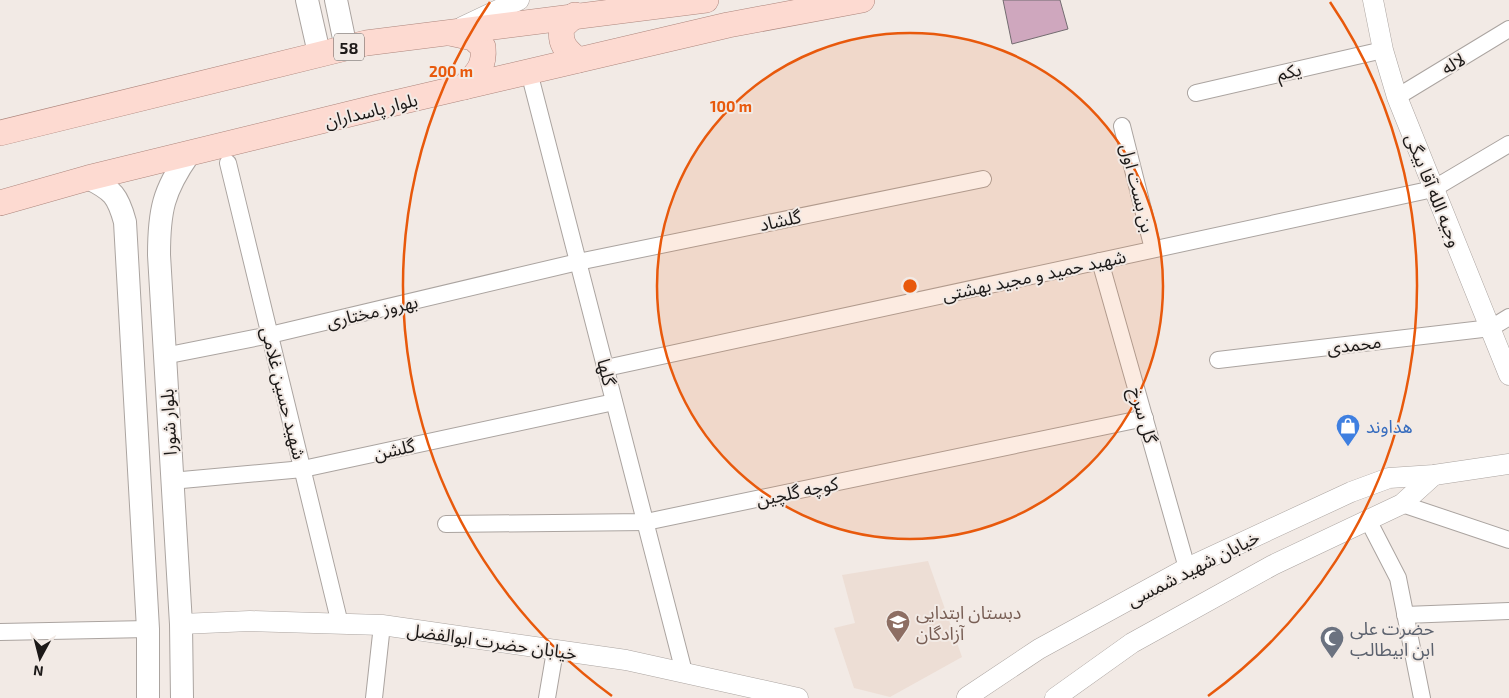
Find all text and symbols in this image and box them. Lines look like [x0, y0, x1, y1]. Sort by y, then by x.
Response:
road number: 58 [334, 34, 364, 61]
street label: لاله [1437, 47, 1469, 79]
street label: یکم [1275, 58, 1304, 87]
text: 200 m [429, 62, 473, 80]
street label: بلوار پاسداران [322, 88, 420, 133]
text: 100 m [710, 97, 752, 115]
street label: وجیه الله آقا بیگی [1400, 130, 1467, 250]
street label: بن بست اول [1115, 141, 1160, 235]
street label: گلشاد [757, 205, 803, 235]
street label: شهید حمید و مجید بهشتی [940, 245, 1128, 306]
centre of rings [901, 277, 919, 295]
street label: بهروز مختاری [324, 290, 420, 333]
street label: شهید حسین غلامی [256, 324, 311, 462]
street label: محمدی [1326, 330, 1383, 359]
street label: گلها [593, 356, 621, 388]
street label: گل سرخ [1123, 384, 1163, 447]
street label: بلوار شورا [155, 388, 182, 456]
shop icon: هداوند [1335, 413, 1361, 447]
place label: هداوند [1366, 415, 1413, 437]
street label: گلشن [372, 434, 417, 465]
street label: کوچه گلچین [754, 471, 841, 511]
street label: خیابان شهید شمسی [1123, 525, 1263, 612]
place label: دبستان ابتدایی آزادگان [916, 601, 1021, 645]
school or university icon: دبستان ابتدایی آزادگان [885, 609, 911, 643]
place label: حضرت علی ابن ابیطالب [1350, 617, 1435, 661]
street label: خیابان حضرت ابوالفضل [405, 618, 578, 665]
mosque icon: حضرت علی ابن ابیطالب [1319, 625, 1345, 659]
north arrow [15, 633, 65, 683]
text: N [32, 662, 44, 680]

